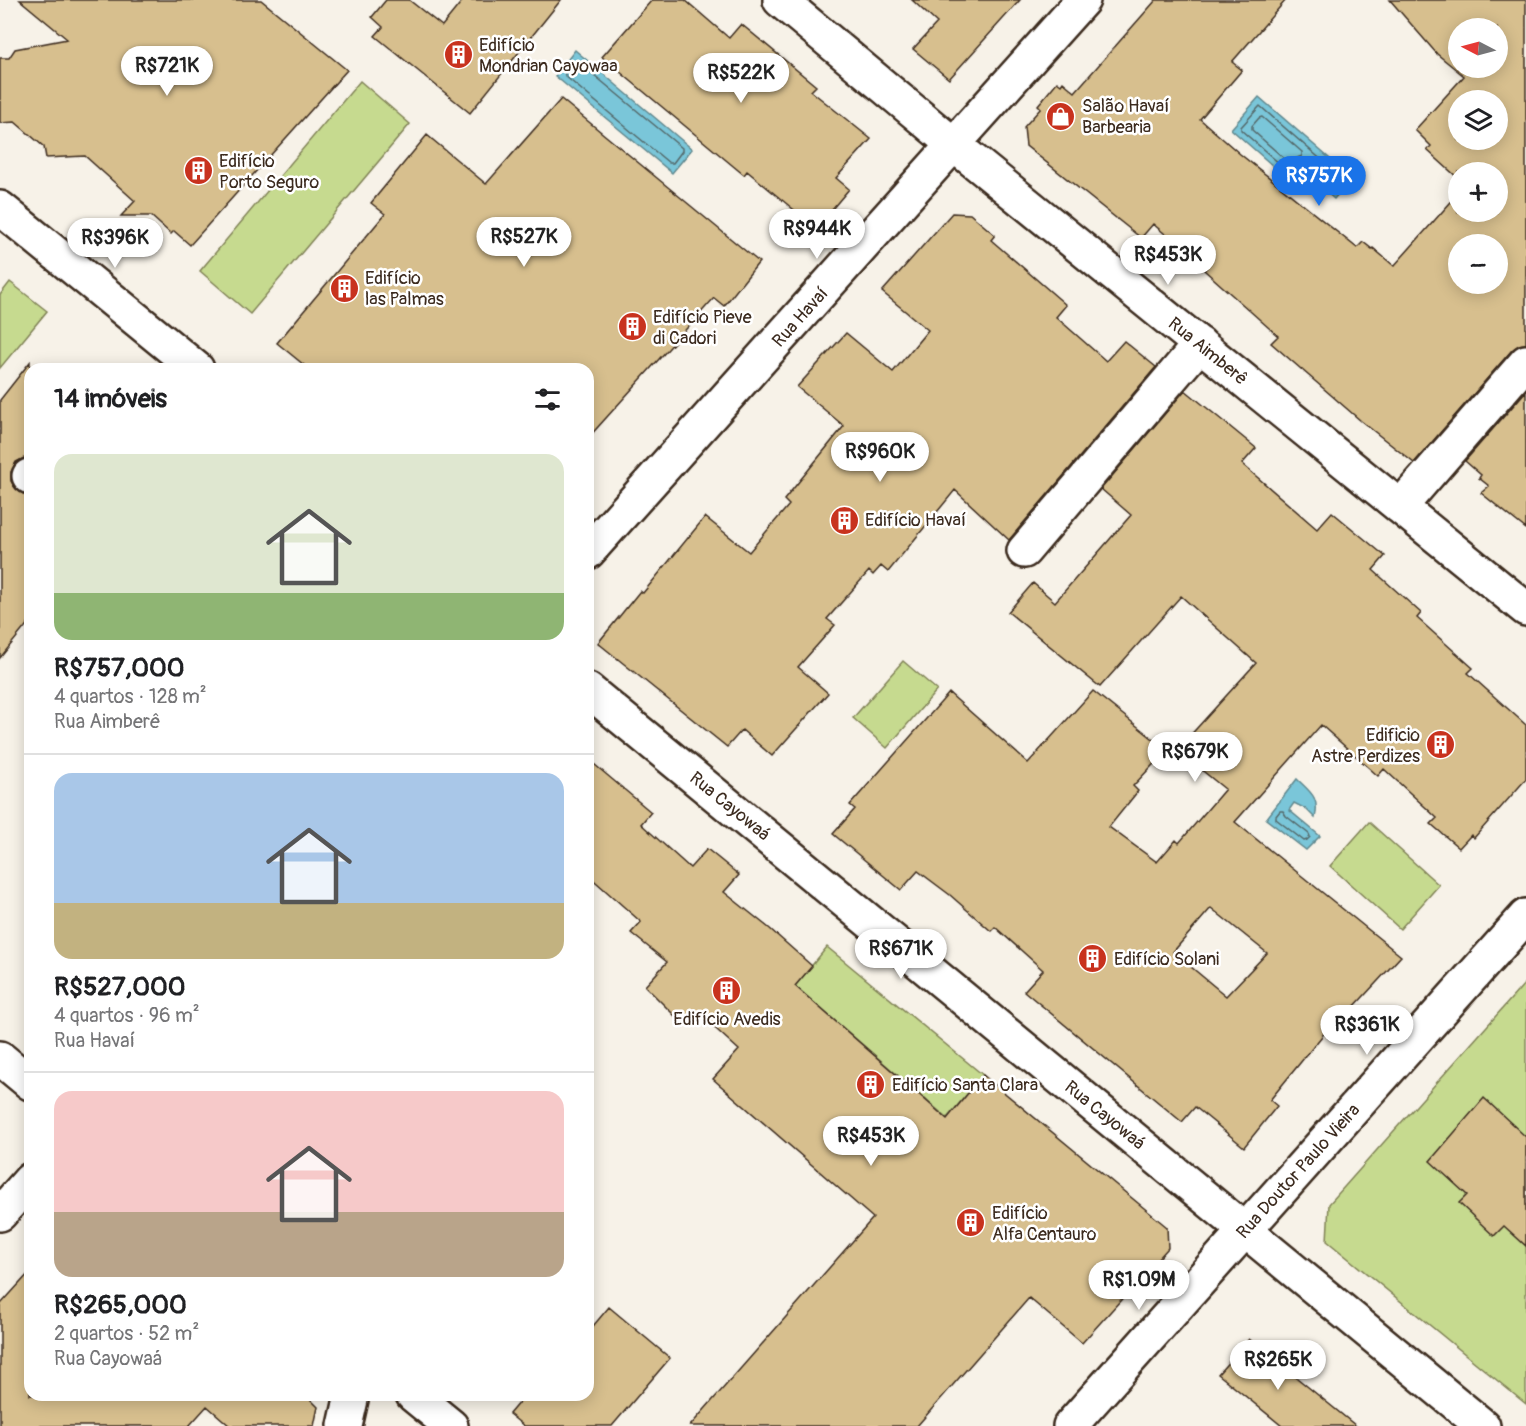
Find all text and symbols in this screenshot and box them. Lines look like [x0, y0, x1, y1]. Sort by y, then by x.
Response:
north arrow [1448, 18, 1508, 78]
map controls [1448, 18, 1508, 294]
place label: Edifício Mondrian Cayowaa [479, 34, 618, 78]
building icon: Edifício Mondrian Cayowaa [442, 39, 474, 71]
pin: R$721K [118, 46, 216, 97]
text: R$721K [135, 53, 199, 78]
pin: R$522K [692, 53, 790, 104]
text: R$522K [707, 60, 775, 85]
button: layers [1448, 90, 1508, 150]
place label: Salão Havaí Barbearia [1082, 95, 1169, 139]
shop icon: Salão Havaí Barbearia [1045, 100, 1077, 132]
place label: Edifício Porto Seguro [219, 150, 319, 194]
building icon: Edifício Porto Seguro [182, 155, 214, 187]
pin: R$757K [1270, 156, 1368, 207]
button: + [1448, 162, 1508, 222]
text: R$757K [1286, 163, 1352, 188]
pin: R$944K [768, 209, 866, 260]
text: R$944K [783, 216, 851, 241]
pin: R$527K [475, 217, 573, 268]
pin: R$396K [66, 218, 164, 269]
text: R$527K [490, 224, 558, 249]
text: R$396K [81, 225, 149, 250]
button: − [1448, 234, 1508, 294]
pin: R$453K [1119, 235, 1217, 286]
text: R$453K [1134, 242, 1202, 267]
place label: Edifício las Palmas [365, 267, 444, 311]
building icon: Edifício las Palmas [328, 272, 360, 304]
street label: Rua Havaí [767, 283, 833, 352]
place label: Edifício Pieve di Cadori [653, 306, 752, 350]
building icon: Edifício Pieve di Cadori [616, 311, 648, 343]
street label: Rua Aimberê [1163, 312, 1252, 391]
text: 14 imóveis [54, 383, 167, 415]
icon: filters [531, 383, 564, 416]
pin: R$960K [831, 432, 929, 483]
text: R$960K [845, 439, 915, 464]
icon: home [255, 493, 363, 601]
building icon: Edifício Havaí [828, 504, 860, 536]
place label: Edifício Havaí [865, 509, 966, 532]
text: R$757,000 [54, 652, 185, 684]
text: 4 quartos · 128 m² [54, 684, 207, 709]
text: Rua Aimberê [54, 709, 161, 734]
place label: Edificio Astre Perdizes [1311, 724, 1420, 768]
building icon: Edificio Astre Perdizes [1425, 729, 1457, 761]
pin: R$679K [1146, 732, 1244, 783]
text: R$679K [1162, 739, 1228, 764]
street label: Rua Cayowaá [685, 767, 775, 846]
icon: home [255, 812, 363, 920]
pin: R$671K [852, 929, 950, 980]
text: R$671K [869, 936, 933, 961]
building icon: Edifício Solani [1077, 943, 1109, 975]
place label: Edifício Solani [1114, 948, 1219, 971]
text: R$527,000 [54, 971, 185, 1003]
building icon: Edifício Avedis [711, 974, 743, 1006]
text: 4 quartos · 96 m² [54, 1003, 200, 1028]
pin: R$361K [1318, 1005, 1416, 1056]
place label: Edifício Avedis [673, 1008, 781, 1031]
text: R$361K [1334, 1012, 1400, 1037]
text: Rua Havaí [54, 1028, 135, 1053]
building icon: Edifício Santa Clara [855, 1069, 887, 1101]
place label: Edifício Santa Clara [892, 1074, 1038, 1097]
street label: Rua Cayowaá [1060, 1076, 1150, 1155]
street label: Rua Doutor Paulo Vieira [1232, 1099, 1365, 1244]
pin: R$453K [822, 1116, 920, 1167]
text: R$453K [837, 1123, 905, 1148]
icon: home [255, 1130, 363, 1238]
place label: Edifício Alfa Centauro [992, 1202, 1097, 1246]
building icon: Edifício Alfa Centauro [955, 1207, 987, 1239]
pin: R$1.09M [1084, 1260, 1194, 1311]
text: R$1.09M [1103, 1267, 1175, 1292]
text: R$265,000 [54, 1289, 187, 1321]
text: 2 quartos · 52 m² [54, 1321, 199, 1346]
pin: R$265K [1229, 1340, 1327, 1391]
text: Rua Cayowaá [54, 1346, 162, 1371]
text: R$265K [1244, 1347, 1312, 1372]

